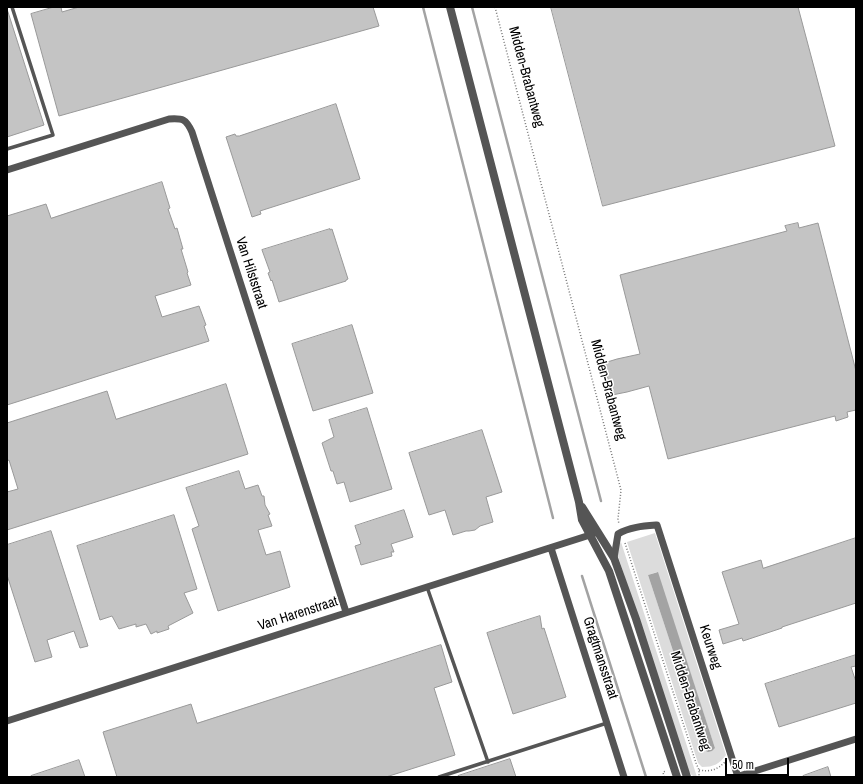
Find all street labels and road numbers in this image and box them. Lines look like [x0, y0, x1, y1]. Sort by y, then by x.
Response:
street label: Midden-Brabantweg [505, 25, 547, 129]
street label: Van Hilststraat [232, 235, 270, 311]
street label: Midden-Brabantweg [587, 338, 629, 442]
street label: Van Harenstraat [256, 593, 340, 635]
street label: Gragtmansstraat [579, 615, 621, 701]
street label: Keurweg [695, 623, 725, 671]
street label: Midden-Brabantweg [666, 649, 714, 753]

